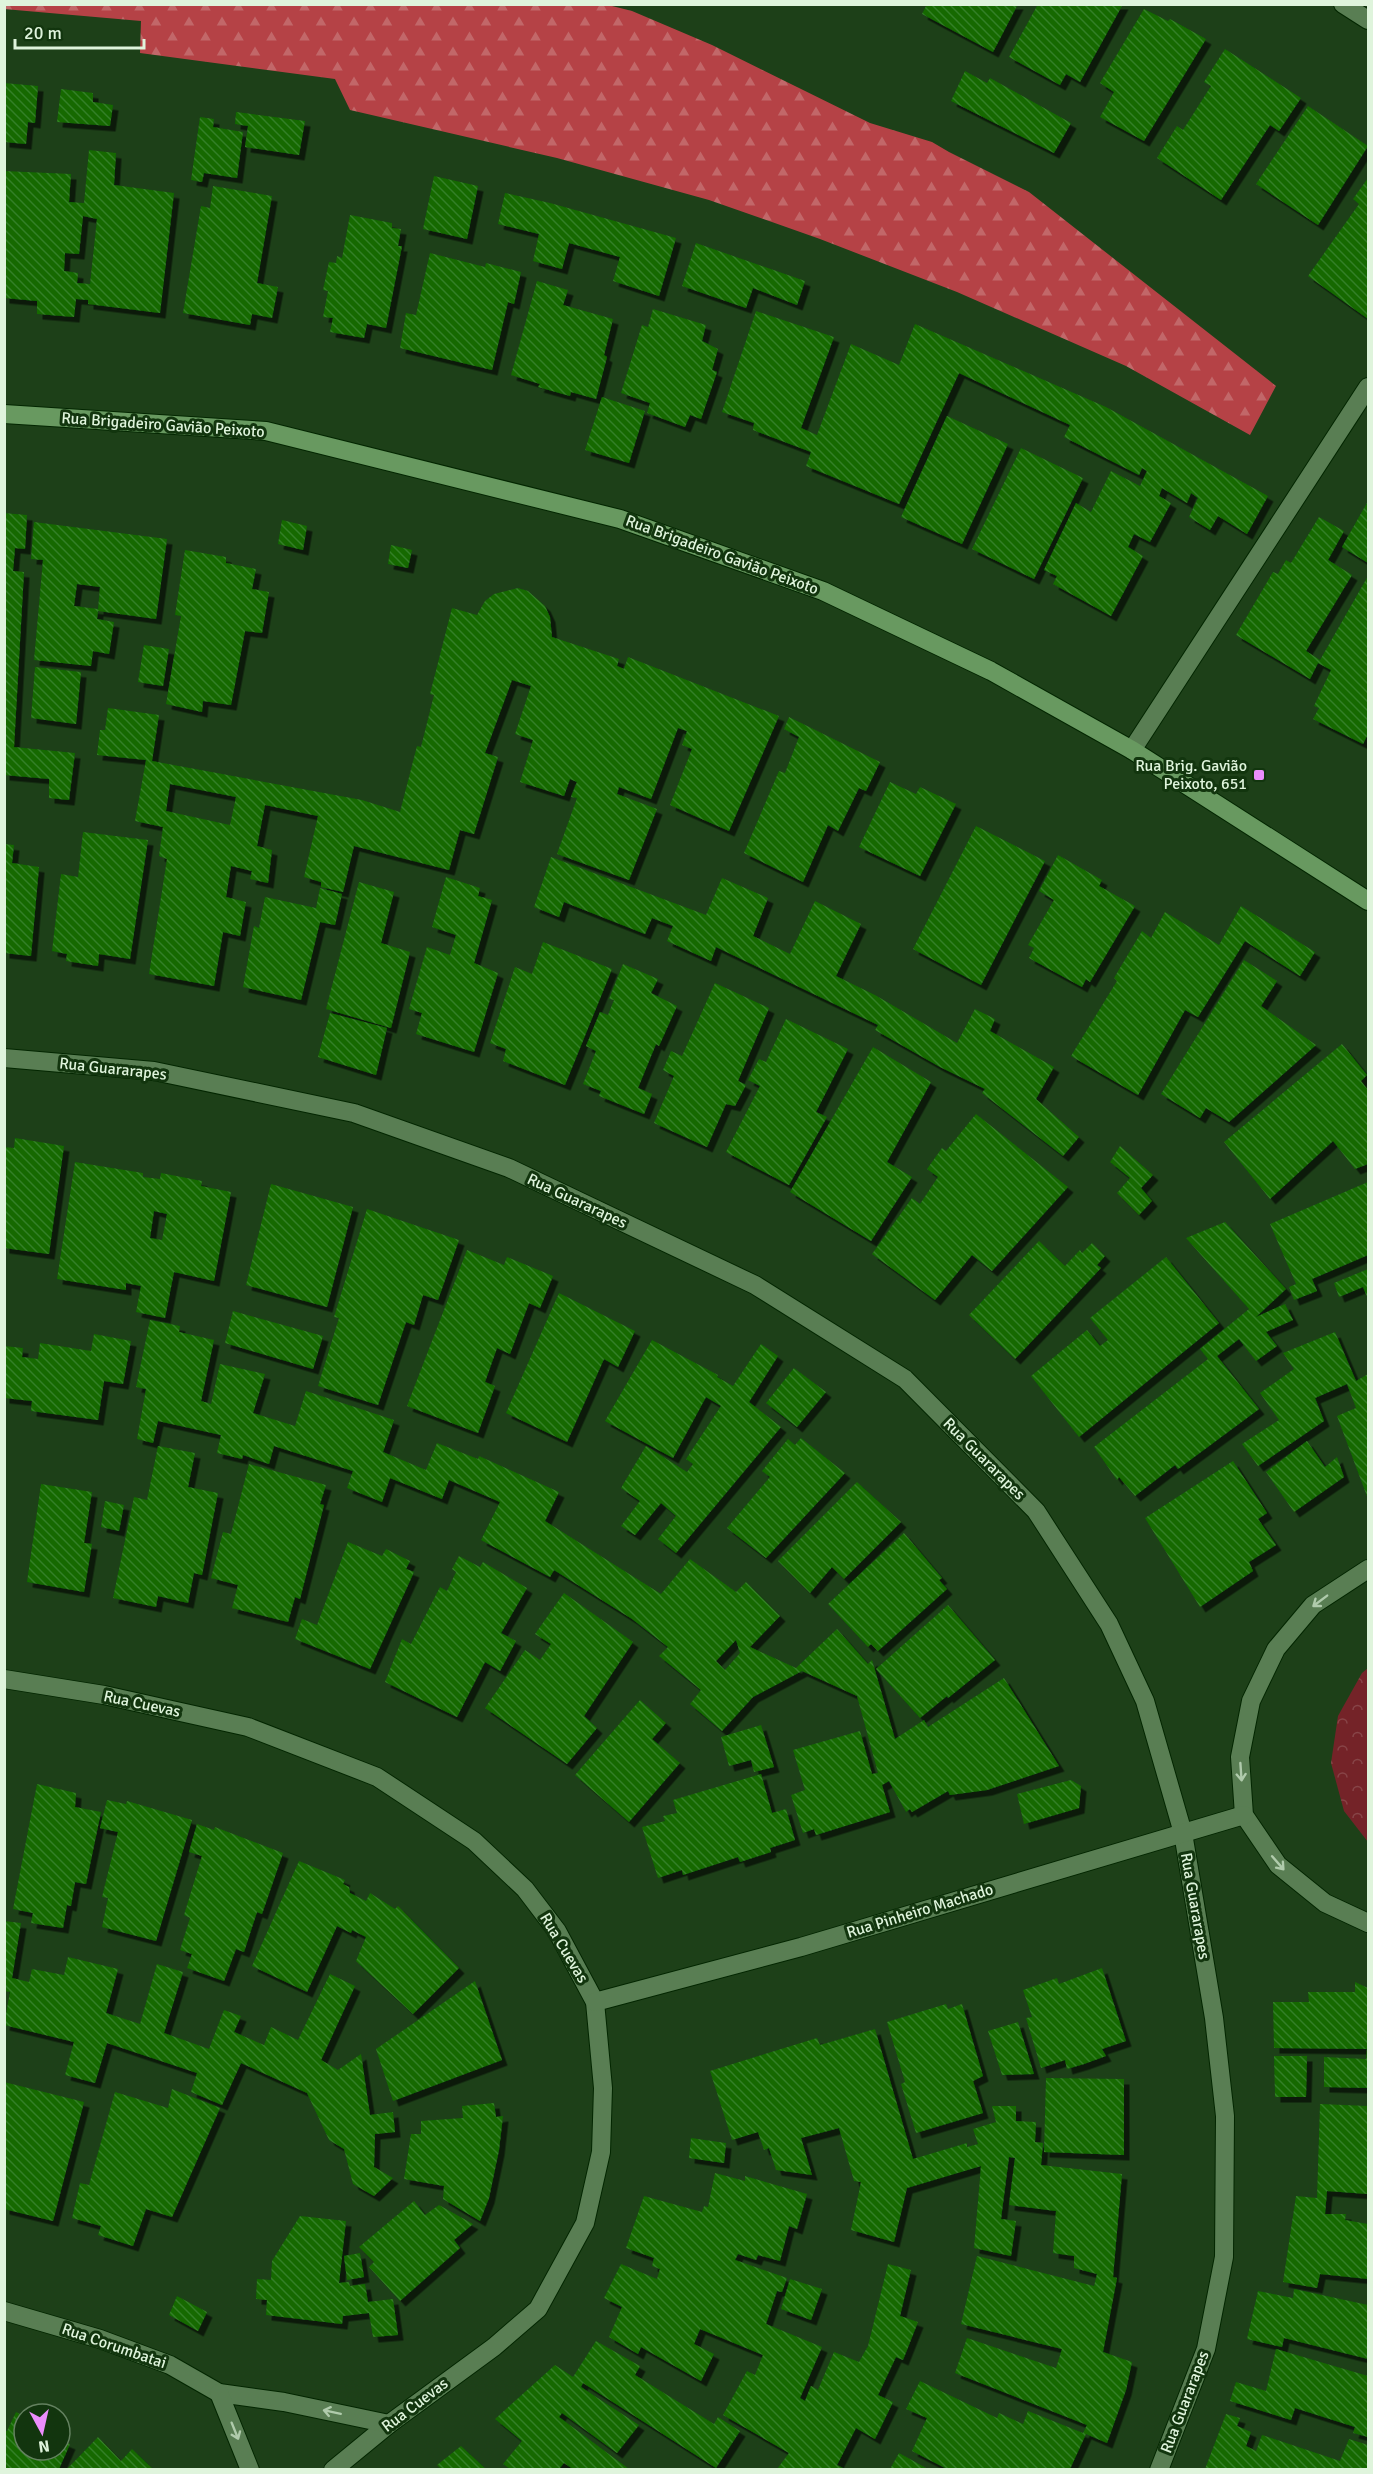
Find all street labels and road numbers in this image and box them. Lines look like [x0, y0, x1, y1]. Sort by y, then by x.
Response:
street label: Rua Brigadeiro Gavião Peixoto [61, 408, 265, 442]
street label: Rua Brigadeiro Gavião Peixoto [623, 511, 821, 599]
street label: Rua Guararapes [58, 1053, 168, 1085]
street label: Rua Guararapes [524, 1169, 630, 1233]
street label: Rua Guararapes [939, 1414, 1029, 1504]
street label: Rua Cuevas [102, 1686, 182, 1722]
street label: Rua Guararapes [1176, 1851, 1214, 1961]
street label: Rua Pinheiro Machado [844, 1879, 996, 1943]
street label: Rua Cuevas [535, 1909, 593, 1987]
street label: Rua Corumbatai [59, 2319, 169, 2373]
street label: Rua Guararapes [1156, 2348, 1214, 2456]
street label: Rua Cuevas [378, 2374, 452, 2436]

